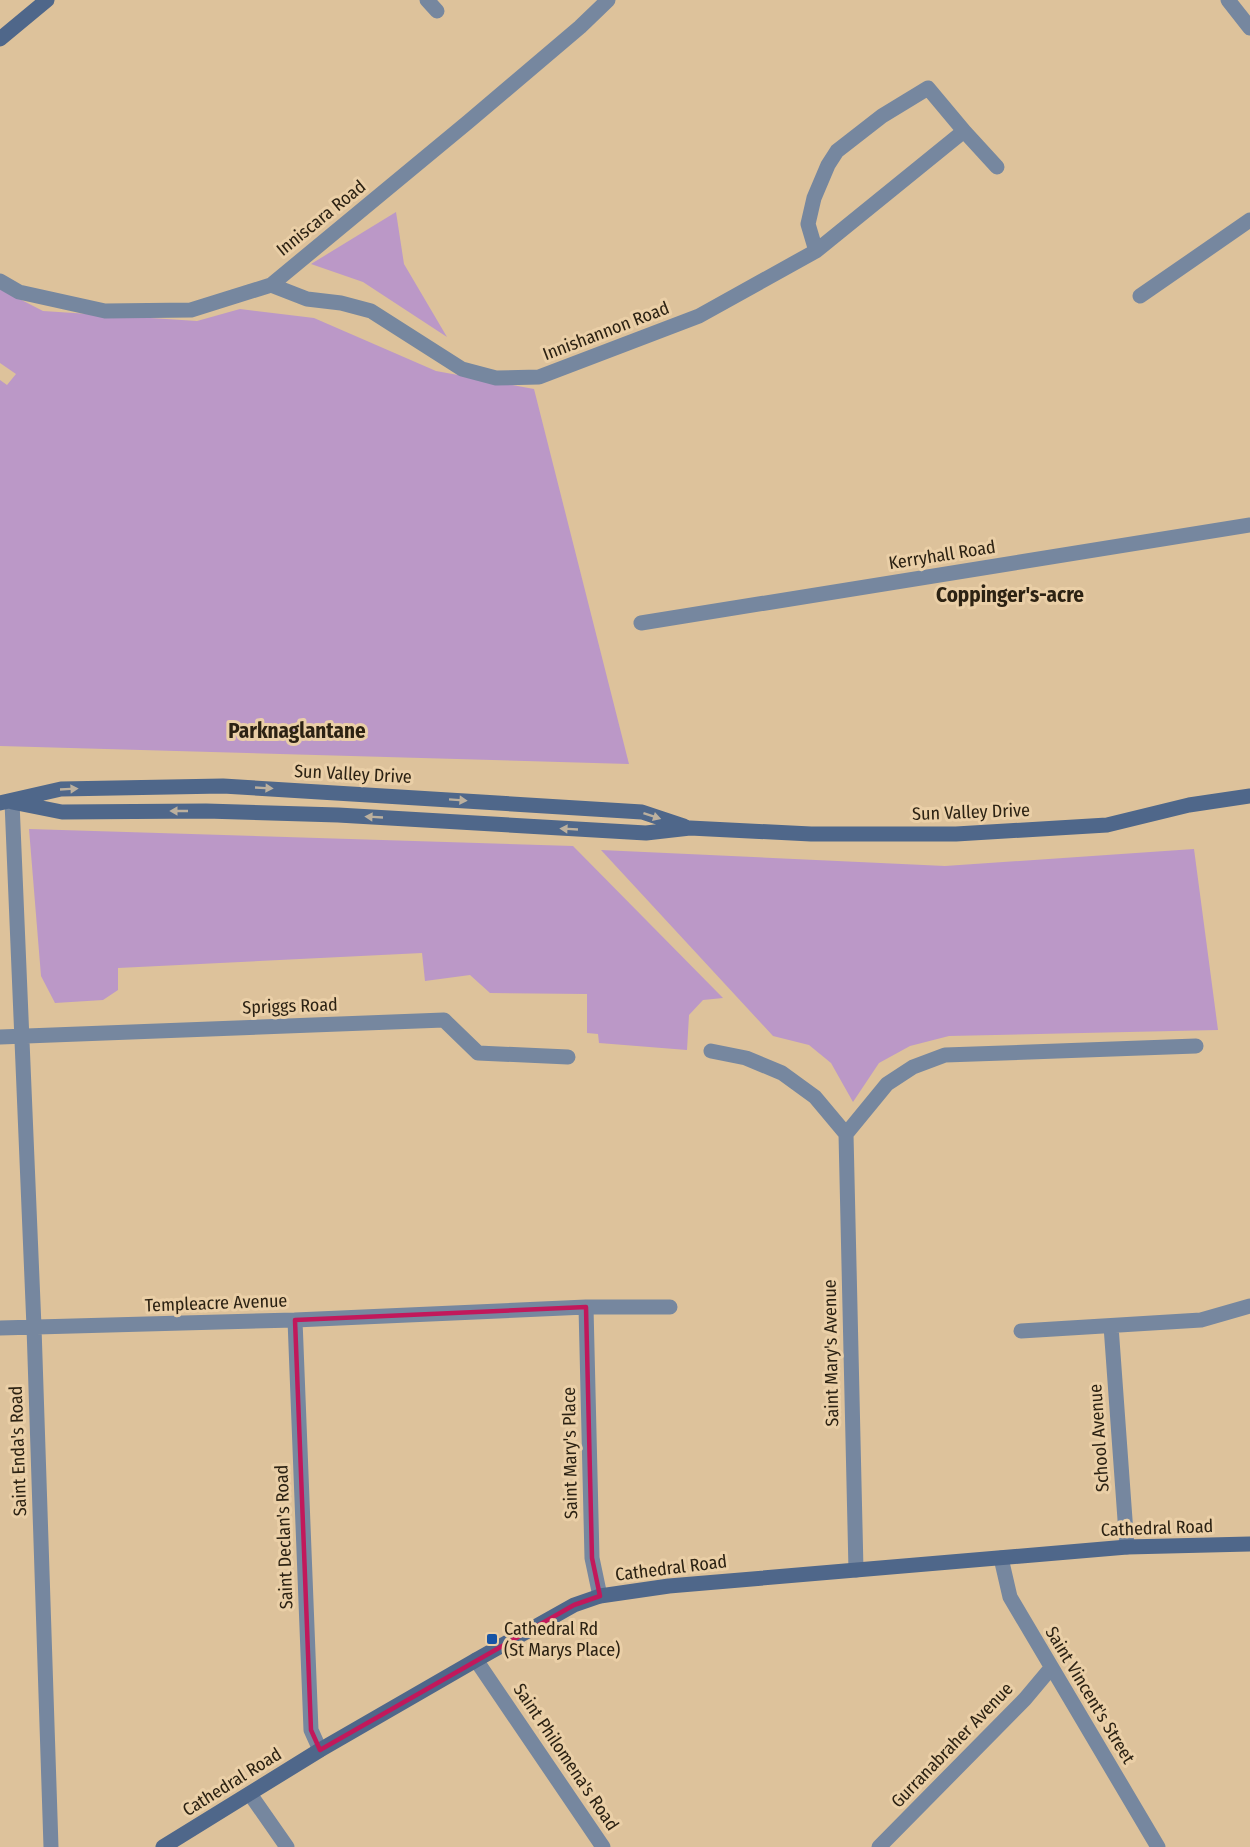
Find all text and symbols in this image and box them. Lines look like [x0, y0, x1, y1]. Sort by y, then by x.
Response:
street label: Inniscara Road [272, 175, 370, 261]
street label: Innishannon Road [540, 297, 672, 365]
street label: Kerryhall Road [887, 536, 997, 574]
district label: Coppinger's-acre [936, 582, 1084, 608]
district label: Parknaglantane [228, 718, 366, 744]
street label: Sun Valley Drive [294, 760, 412, 788]
one-way arrow [254, 784, 273, 793]
one-way arrow [59, 785, 78, 794]
one-way arrow [449, 795, 468, 805]
street label: Sun Valley Drive [912, 799, 1030, 825]
one-way arrow [170, 806, 189, 816]
one-way arrow [643, 812, 661, 821]
one-way arrow [365, 813, 384, 822]
one-way arrow [559, 824, 578, 833]
street label: Spriggs Road [242, 993, 338, 1019]
street label: Saint Mary's Avenue [819, 1279, 843, 1427]
street label: Templeacre Avenue [144, 1290, 288, 1316]
street label: School Avenue [1084, 1383, 1114, 1493]
street label: Saint Enda's Road [5, 1385, 31, 1517]
street label: Saint Mary's Place [558, 1387, 582, 1519]
street label: Saint Declan's Road [270, 1464, 298, 1610]
street label: Cathedral Road [1100, 1515, 1214, 1541]
street label: Cathedral Road [614, 1550, 728, 1586]
place label: Cathedral Rd (St Marys Place) [504, 1618, 620, 1661]
street label: Saint Vincent's Street [1040, 1622, 1140, 1768]
marker: Cathedral Rd (St Marys Place) [485, 1632, 499, 1646]
street label: Gurranabraher Avenue [886, 1678, 1018, 1812]
street label: Saint Philomena's Road [509, 1679, 623, 1835]
street label: Cathedral Road [179, 1743, 285, 1821]

